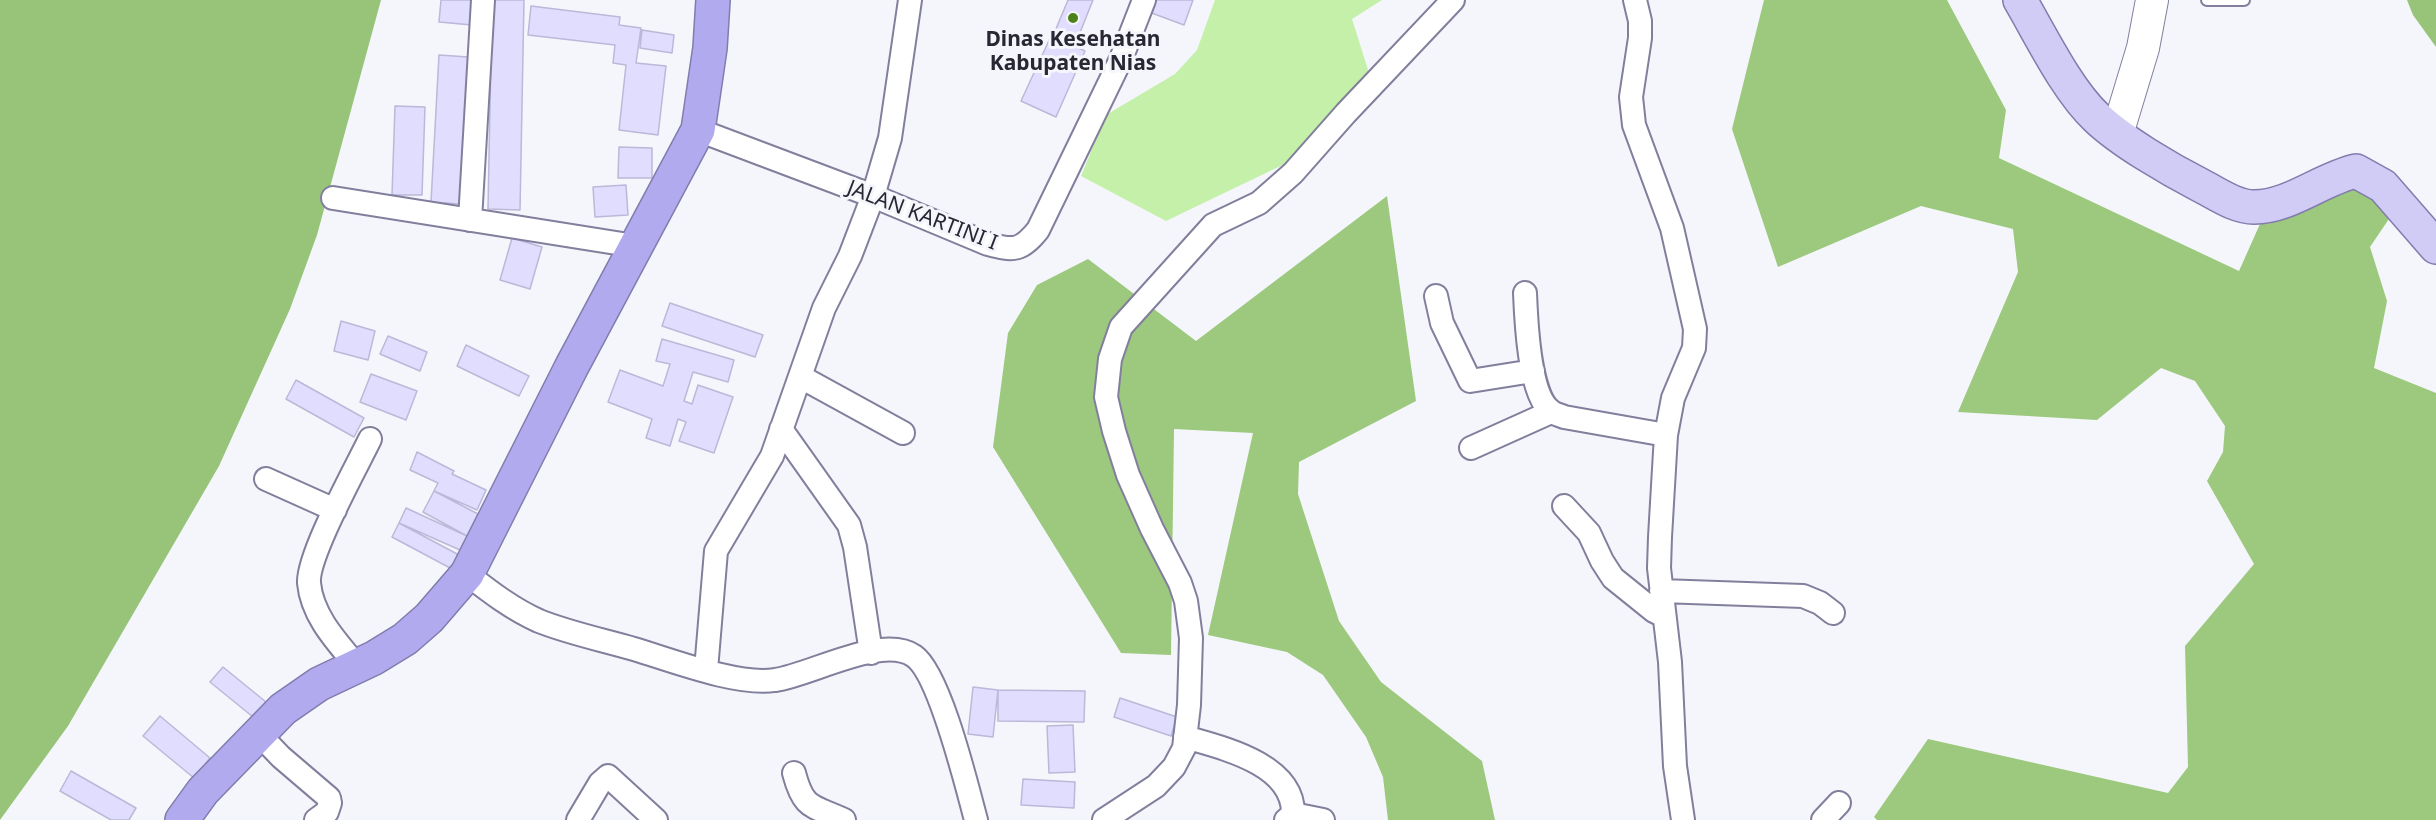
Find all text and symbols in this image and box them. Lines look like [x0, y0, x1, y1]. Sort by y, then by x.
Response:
marker: Dinas Kesehatan Kabupaten Nias [1066, 11, 1080, 25]
place label: Dinas Kesehatan Kabupaten Nias [985, 27, 1161, 77]
street label: JALAN KARTINI I [843, 176, 1001, 256]

